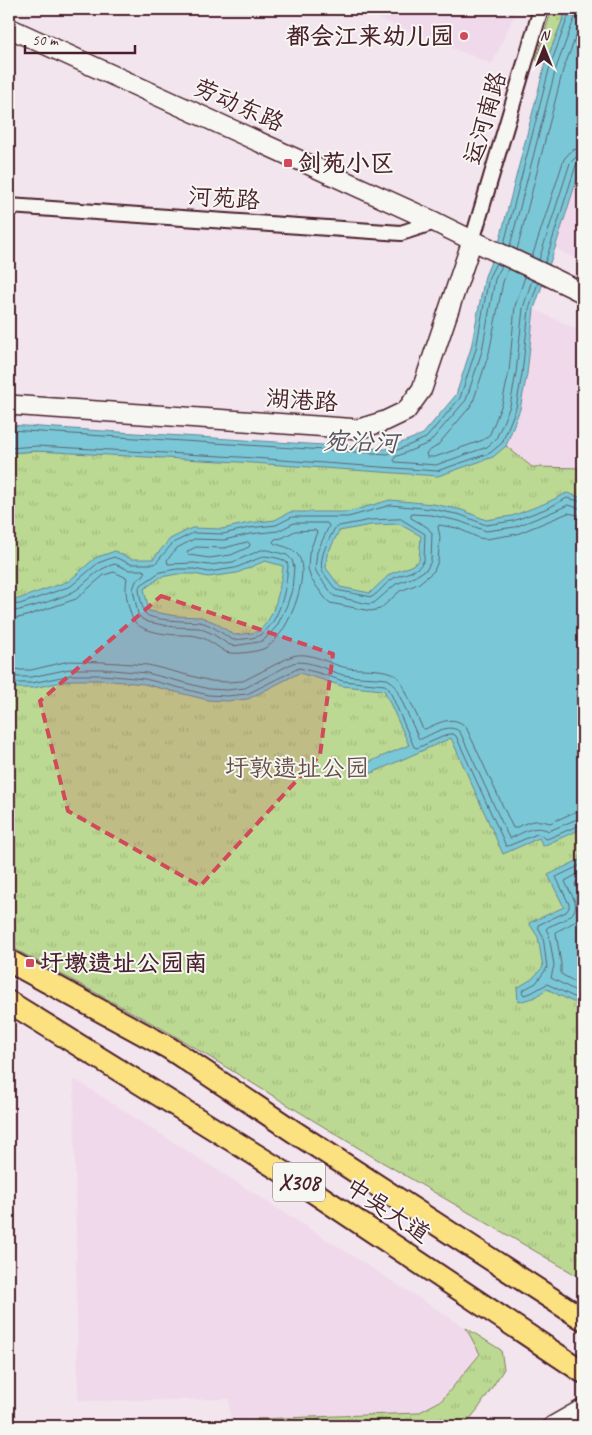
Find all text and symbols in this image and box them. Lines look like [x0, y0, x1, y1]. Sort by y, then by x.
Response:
place label: 都会江来幼儿园 [286, 21, 454, 51]
scale bar [25, 22, 135, 54]
north arrow [520, 22, 570, 72]
text: N [540, 27, 551, 44]
marker: 都会江来幼儿园 [458, 30, 470, 42]
text: 50 m [32, 31, 59, 50]
street label: 运河南路 [457, 68, 513, 168]
street label: 劳动东路 [189, 72, 289, 138]
place label: 剑苑小区 [298, 148, 394, 178]
marker: 剑苑小区 [282, 157, 294, 169]
street label: 河苑路 [187, 181, 261, 215]
street label: 湖港路 [265, 383, 339, 417]
water label: 宛沿河 [323, 425, 403, 459]
park label: 圩敦遗址公园 [225, 753, 369, 783]
place label: 圩墩遗址公园南 [40, 948, 208, 978]
marker: 圩墩遗址公园南 [24, 957, 36, 969]
road number: X308 [273, 1162, 325, 1202]
street label: 中吴大道 [340, 1171, 436, 1249]

